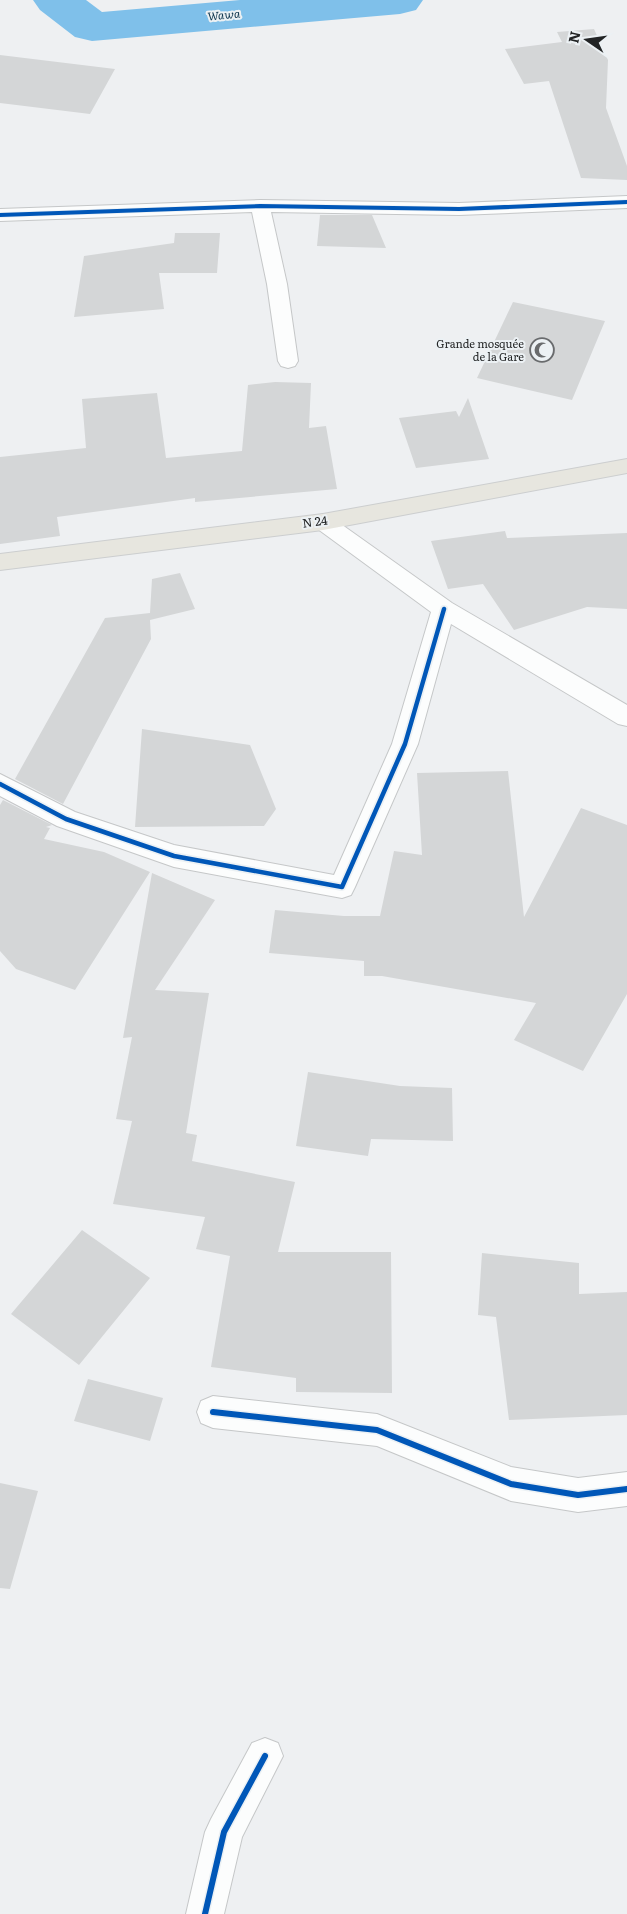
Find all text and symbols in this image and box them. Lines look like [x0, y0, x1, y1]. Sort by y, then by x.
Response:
water label: Wawa [207, 5, 242, 23]
north arrow [562, 15, 612, 65]
text: N [562, 29, 584, 45]
place label: Grande mosquée de la Gare [436, 335, 524, 364]
mosque icon: Grande mosquée de la Gare [529, 337, 555, 363]
street label: N 24 [301, 510, 329, 532]

